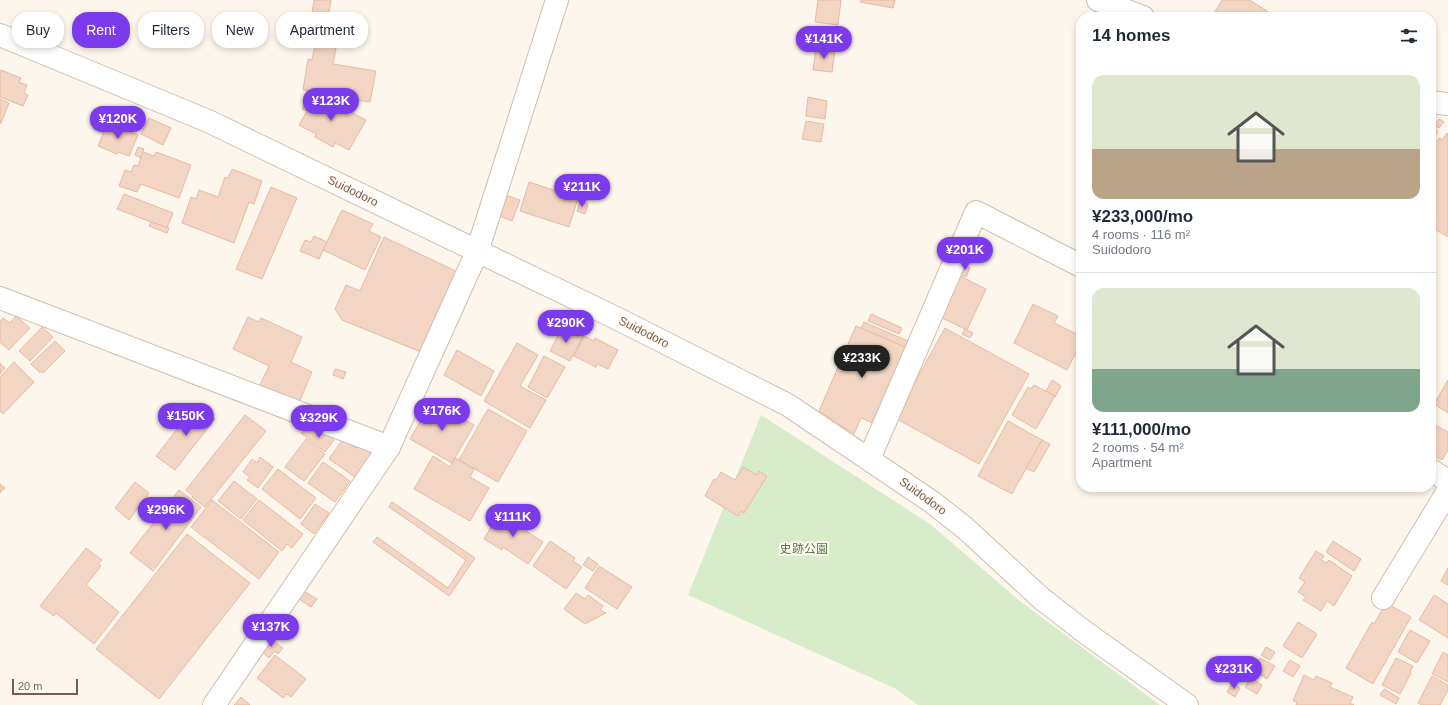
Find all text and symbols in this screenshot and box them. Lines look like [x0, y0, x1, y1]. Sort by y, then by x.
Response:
chip: Buy [12, 12, 64, 48]
chip: Rent [72, 12, 130, 48]
chip: Filters [138, 12, 204, 48]
chip: New [212, 12, 268, 48]
chip: Apartment [276, 12, 368, 48]
icon: filters [1398, 25, 1420, 47]
pin: ¥141K [796, 26, 852, 60]
text: 14 homes [1092, 26, 1170, 45]
text: ¥141K [805, 31, 843, 46]
pin: ¥123K [303, 88, 359, 122]
text: ¥123K [312, 93, 350, 108]
icon: home [1220, 101, 1292, 173]
pin: ¥120K [90, 106, 146, 140]
text: ¥120K [99, 111, 137, 126]
street label: Suidodoro [325, 173, 381, 209]
pin: ¥211K [554, 174, 610, 208]
text: ¥211K [563, 179, 601, 194]
text: ¥233,000/mo [1092, 207, 1193, 226]
text: 4 rooms · 116 m² [1092, 227, 1190, 242]
pin: ¥201K [937, 237, 993, 271]
text: ¥201K [946, 242, 984, 257]
text: Suidodoro [1092, 242, 1151, 257]
pin: ¥290K [538, 310, 594, 344]
street label: Suidodoro [616, 313, 672, 351]
icon: home [1220, 314, 1292, 386]
text: ¥290K [547, 315, 585, 330]
pin: ¥233K [834, 345, 890, 379]
text: ¥233K [843, 350, 881, 365]
pin: ¥176K [414, 398, 470, 432]
pin: ¥150K [158, 403, 214, 437]
text: ¥176K [423, 403, 461, 418]
pin: ¥329K [291, 405, 347, 439]
text: ¥150K [167, 408, 205, 423]
text: ¥329K [300, 410, 338, 425]
text: ¥111,000/mo [1092, 420, 1191, 439]
text: 2 rooms · 54 m² [1092, 440, 1184, 455]
text: Apartment [1092, 455, 1152, 470]
street label: Suidodoro [897, 474, 950, 518]
pin: ¥296K [138, 497, 194, 531]
text: ¥296K [147, 502, 185, 517]
pin: ¥111K [485, 504, 541, 538]
text: ¥111K [495, 509, 531, 524]
park label: 史跡公園 [780, 542, 828, 556]
pin: ¥137K [243, 614, 299, 648]
text: ¥137K [252, 619, 290, 634]
pin: ¥231K [1206, 656, 1262, 690]
text: ¥231K [1215, 661, 1253, 676]
scale bar [12, 677, 78, 696]
text: 20 m [18, 680, 42, 692]

